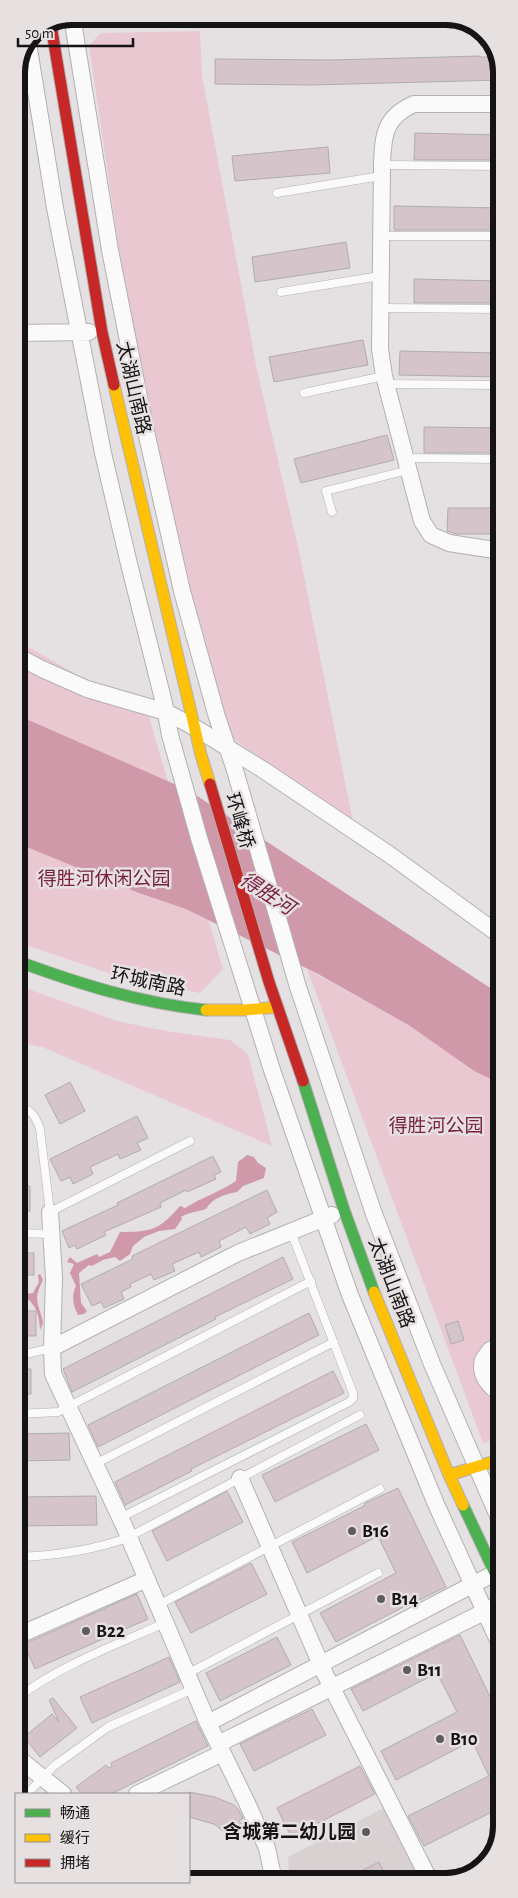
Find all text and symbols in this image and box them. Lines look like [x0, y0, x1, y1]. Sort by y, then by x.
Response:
scale bar [18, 15, 132, 47]
text: 50 m [25, 26, 54, 41]
street label: 太湖山南路 [113, 339, 154, 436]
street label: 环峰桥 [222, 790, 258, 851]
water label: 得胜河 [236, 868, 302, 921]
park label: 得胜河休闲公园 [37, 869, 171, 889]
street label: 环城南路 [109, 964, 187, 999]
park label: 得胜河公园 [388, 1116, 484, 1136]
street label: 太湖山南路 [365, 1235, 418, 1331]
place label: B16 [362, 1522, 389, 1541]
marker: B16 [346, 1525, 358, 1537]
place label: B14 [391, 1590, 419, 1609]
marker: B14 [375, 1593, 387, 1605]
place label: B22 [96, 1622, 125, 1641]
marker: B22 [80, 1625, 92, 1637]
place label: B11 [417, 1661, 442, 1680]
marker: B11 [401, 1664, 413, 1676]
place label: B10 [450, 1730, 478, 1749]
marker: B10 [434, 1733, 446, 1745]
legend [15, 1793, 190, 1883]
text: 畅通 [60, 1805, 90, 1821]
place label: 含城第二幼儿园 [223, 1821, 356, 1842]
marker: 含城第二幼儿园 [360, 1826, 372, 1838]
text: 缓行 [60, 1830, 90, 1846]
text: 拥堵 [60, 1855, 90, 1871]

